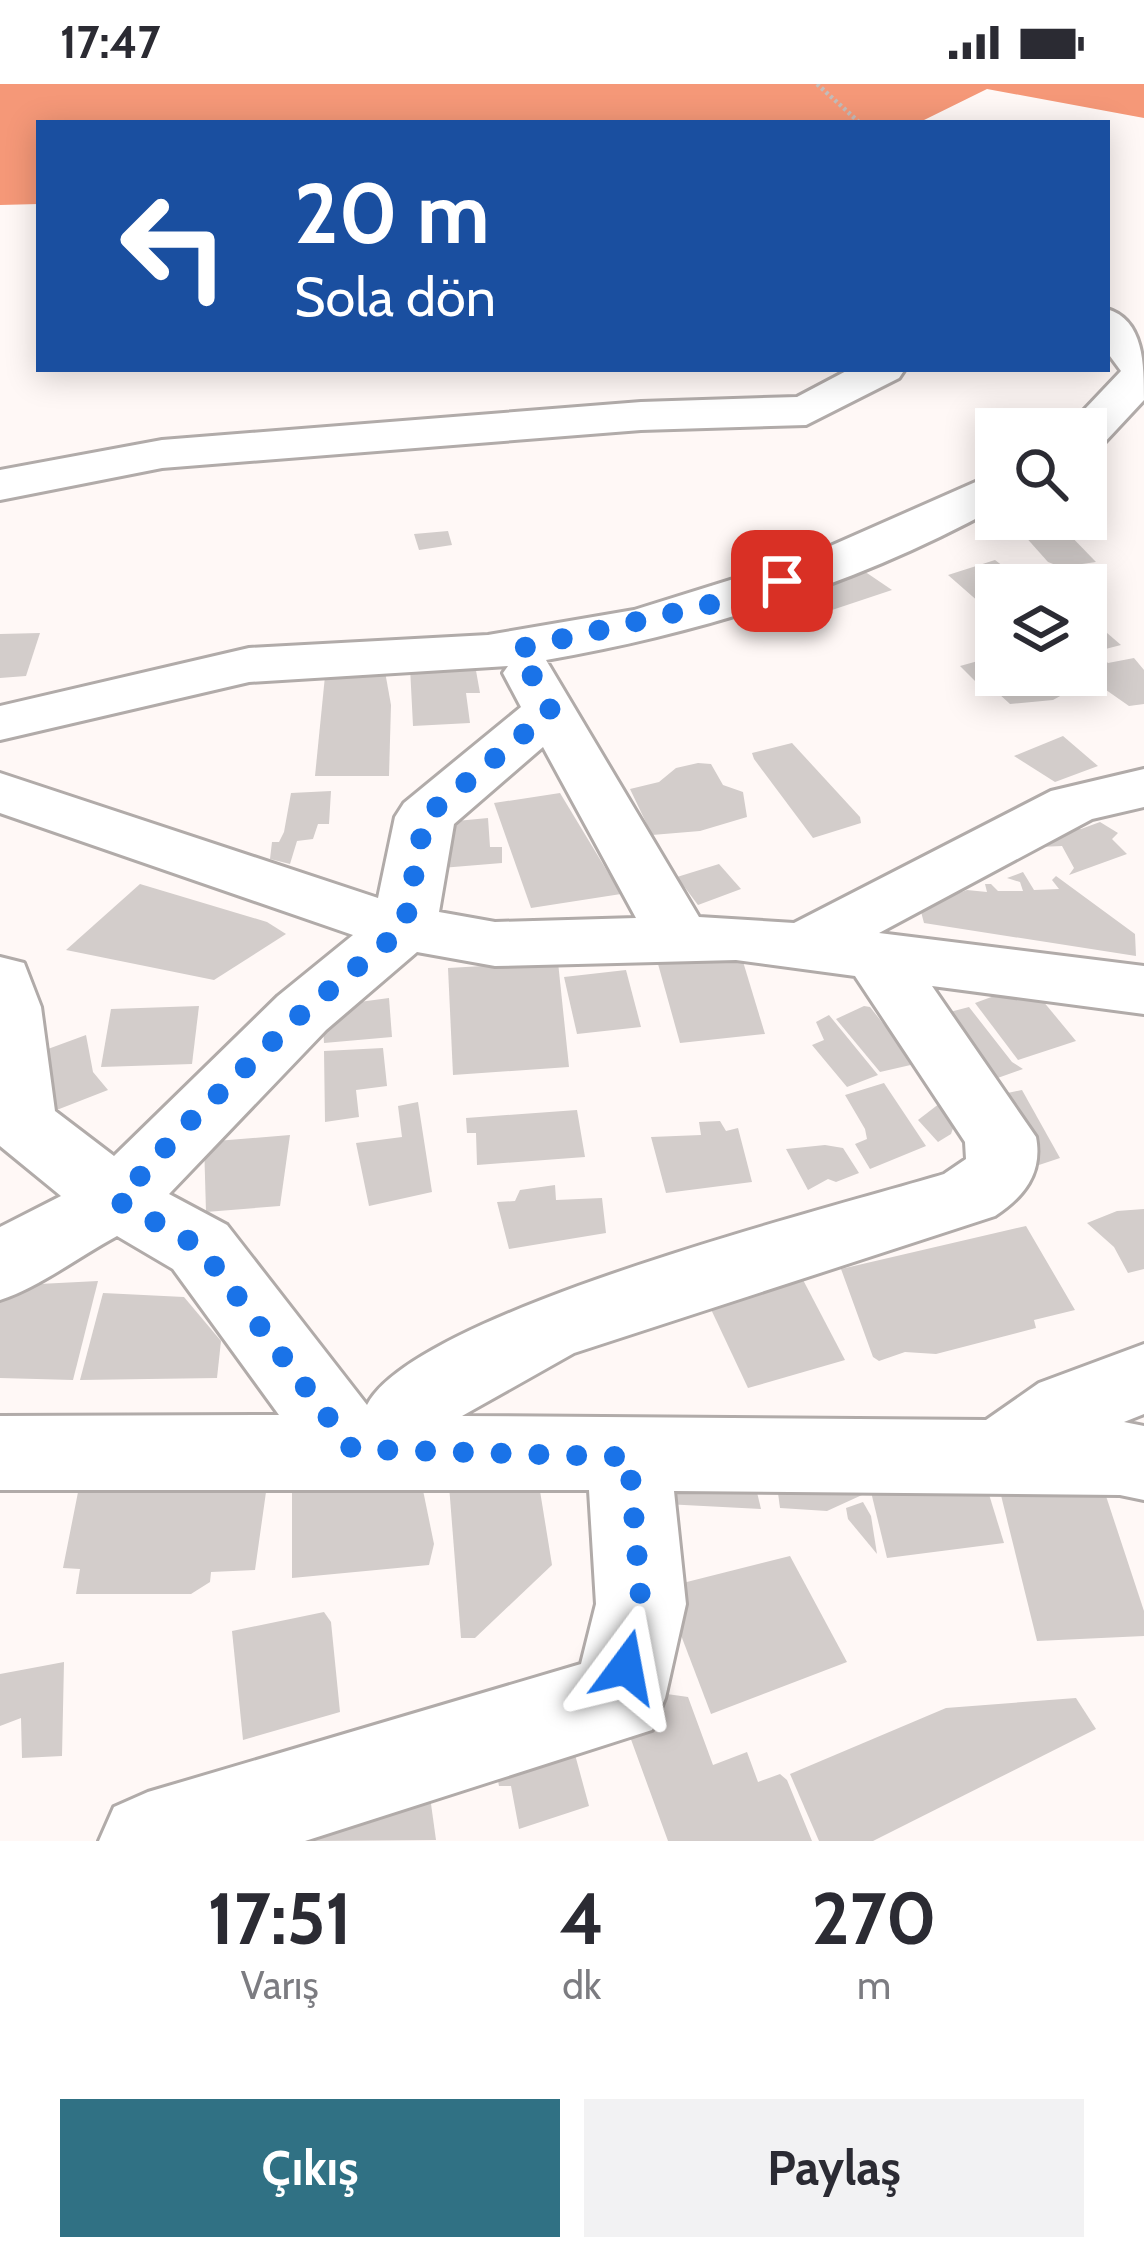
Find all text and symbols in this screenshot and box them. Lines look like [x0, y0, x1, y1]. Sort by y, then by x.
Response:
text: 17:47 [60, 15, 160, 69]
text: 20 m [294, 162, 490, 264]
icon: left [96, 168, 252, 324]
text: Sola dön [294, 264, 496, 330]
map controls [975, 408, 1107, 696]
button: search [975, 408, 1107, 540]
pin [731, 530, 833, 632]
icon: arrive [749, 548, 815, 614]
button: layers [975, 564, 1107, 696]
position arrow [563, 1604, 689, 1730]
text: 17:51 [207, 1875, 352, 1962]
text: 4 [559, 1875, 604, 1962]
text: 270 [812, 1875, 937, 1962]
text: Varış [241, 1961, 319, 2009]
text: dk [562, 1961, 601, 2009]
text: m [857, 1961, 891, 2009]
button: Çıkış [60, 2099, 560, 2237]
button: Paylaş [584, 2099, 1084, 2237]

